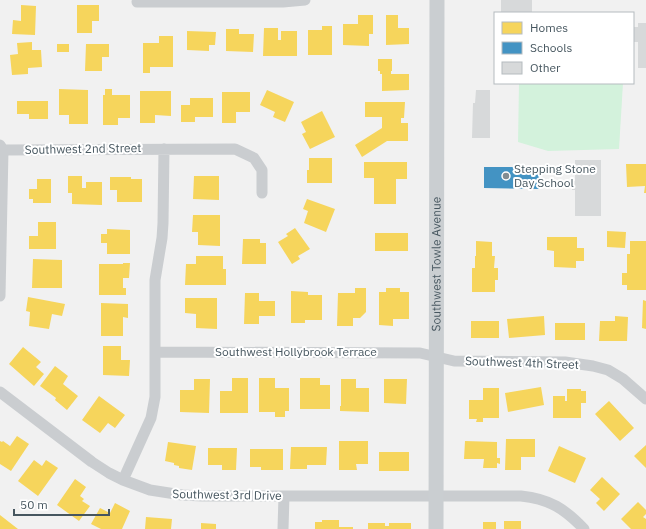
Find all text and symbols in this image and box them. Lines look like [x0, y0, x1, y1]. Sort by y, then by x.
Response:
legend [494, 12, 634, 84]
text: Homes [530, 20, 568, 35]
text: Schools [530, 40, 573, 55]
text: Other [530, 60, 561, 75]
street label: Southwest 2nd Street [24, 140, 141, 157]
place label: Stepping Stone Day School [514, 161, 596, 190]
marker: Stepping Stone Day School [501, 171, 511, 181]
street label: Southwest Towle Avenue [428, 196, 444, 331]
street label: Southwest Hollybrook Terrace [215, 344, 377, 359]
street label: Southwest 4th Street [465, 353, 579, 372]
street label: Southwest 3rd Drive [172, 486, 282, 503]
scale bar [14, 491, 109, 517]
text: 50 m [20, 497, 48, 512]

